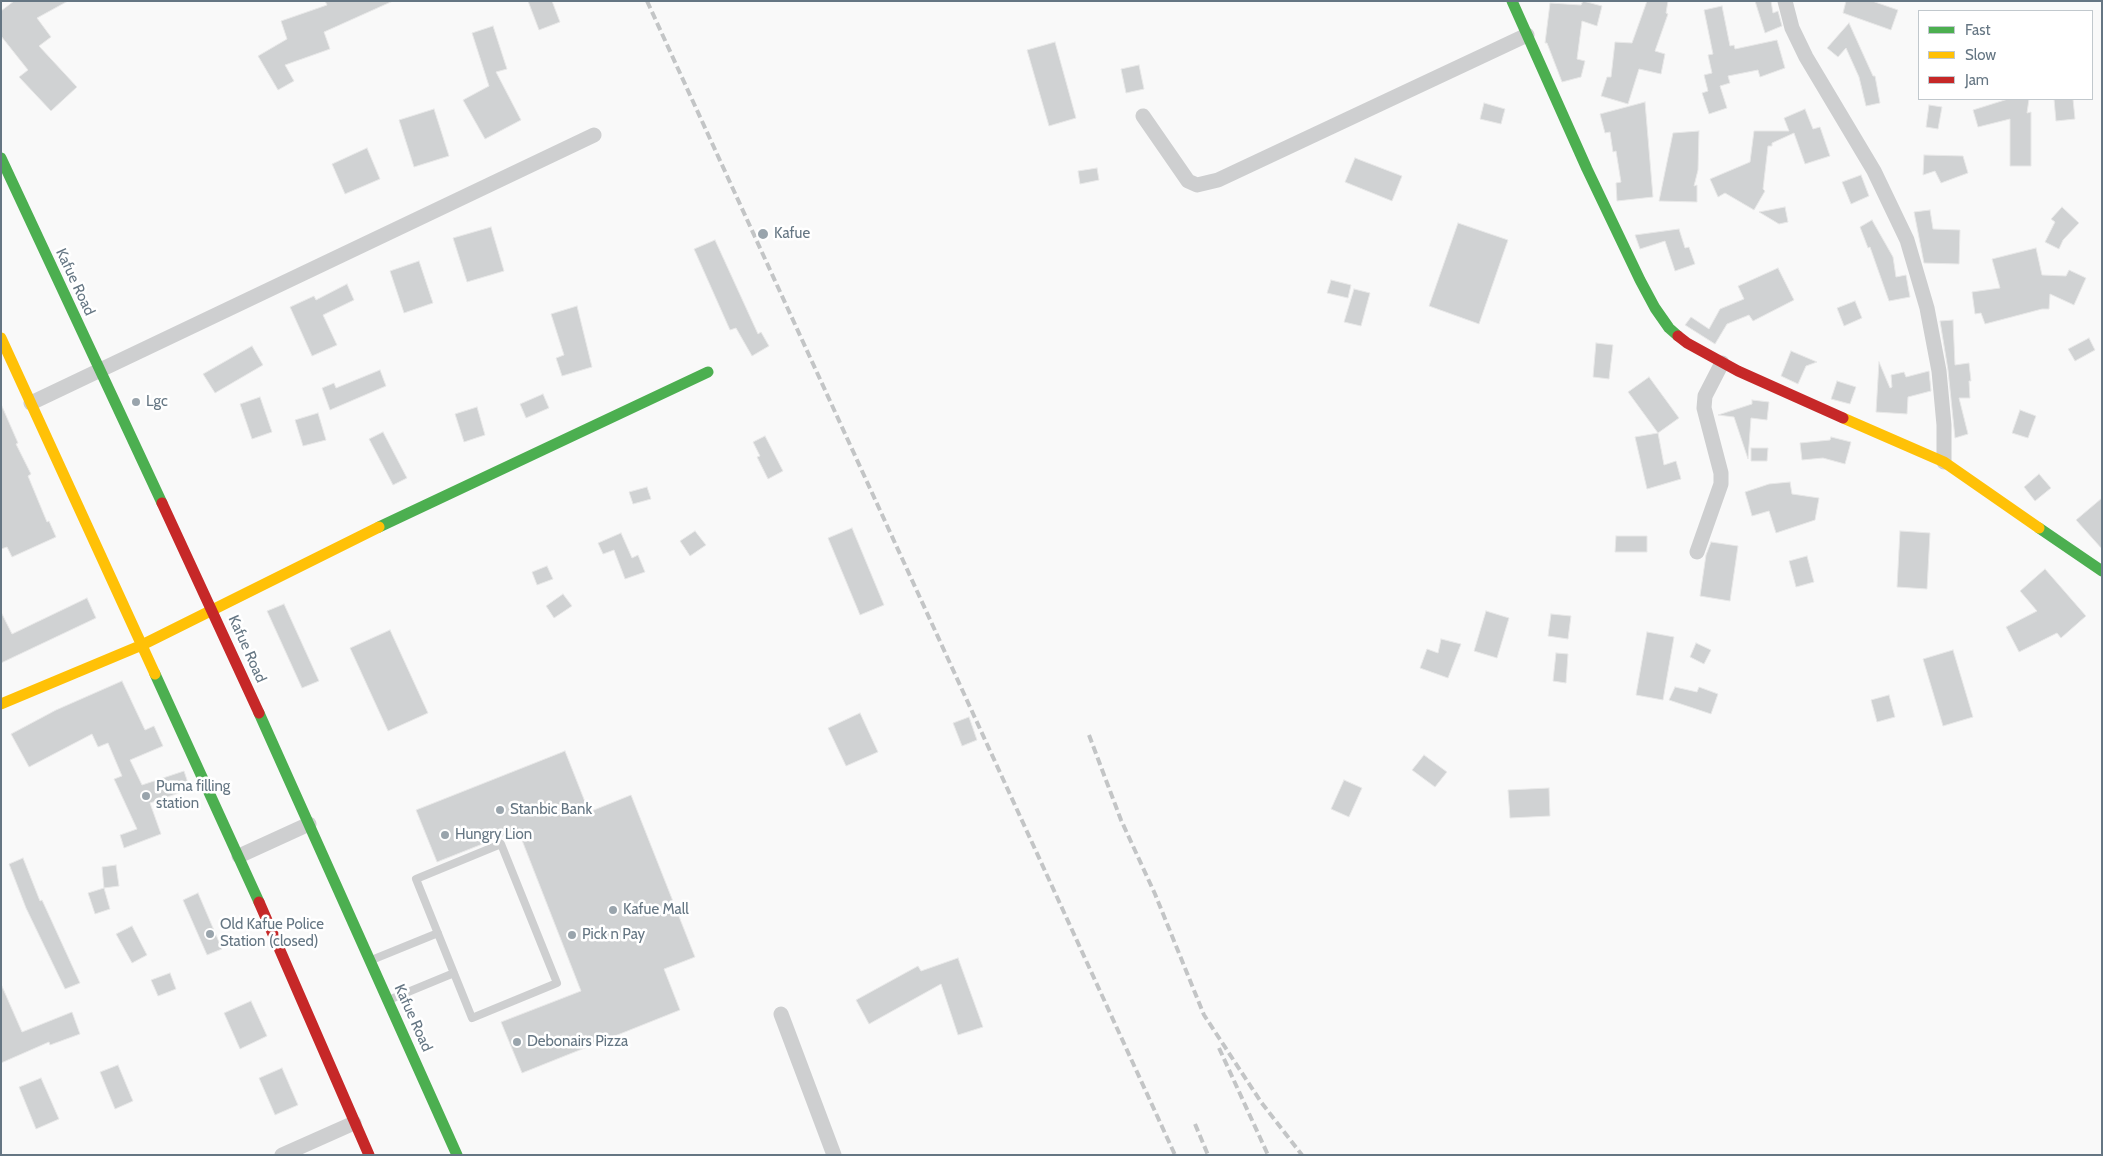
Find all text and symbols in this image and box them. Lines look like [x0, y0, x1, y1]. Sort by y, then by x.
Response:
legend [1918, 10, 2093, 100]
text: Fast [1965, 21, 1990, 39]
text: Slow [1965, 46, 1996, 64]
text: Jam [1965, 71, 1989, 89]
place label: Kafue [774, 225, 810, 243]
marker: Kafue [756, 227, 770, 241]
street label: Kafue Road [52, 246, 98, 318]
place label: Lgc [146, 393, 168, 411]
marker: Lgc [130, 396, 142, 408]
street label: Kafue Road [224, 612, 270, 686]
place label: Puma filling station [156, 778, 230, 813]
marker: Puma filling station [140, 790, 152, 802]
place label: Stanbic Bank [510, 801, 592, 819]
marker: Stanbic Bank [494, 804, 506, 816]
place label: Hungry Lion [455, 826, 532, 844]
marker: Hungry Lion [439, 829, 451, 841]
place label: Kafue Mall [623, 901, 689, 919]
marker: Kafue Mall [607, 904, 619, 916]
place label: Old Kafue Police Station (closed) [220, 916, 324, 951]
place label: Pick n Pay [582, 926, 645, 944]
marker: Old Kafue Police Station (closed) [204, 928, 216, 940]
marker: Pick n Pay [566, 929, 578, 941]
street label: Kafue Road [390, 981, 436, 1055]
place label: Debonairs Pizza [527, 1033, 628, 1051]
marker: Debonairs Pizza [511, 1036, 523, 1048]

